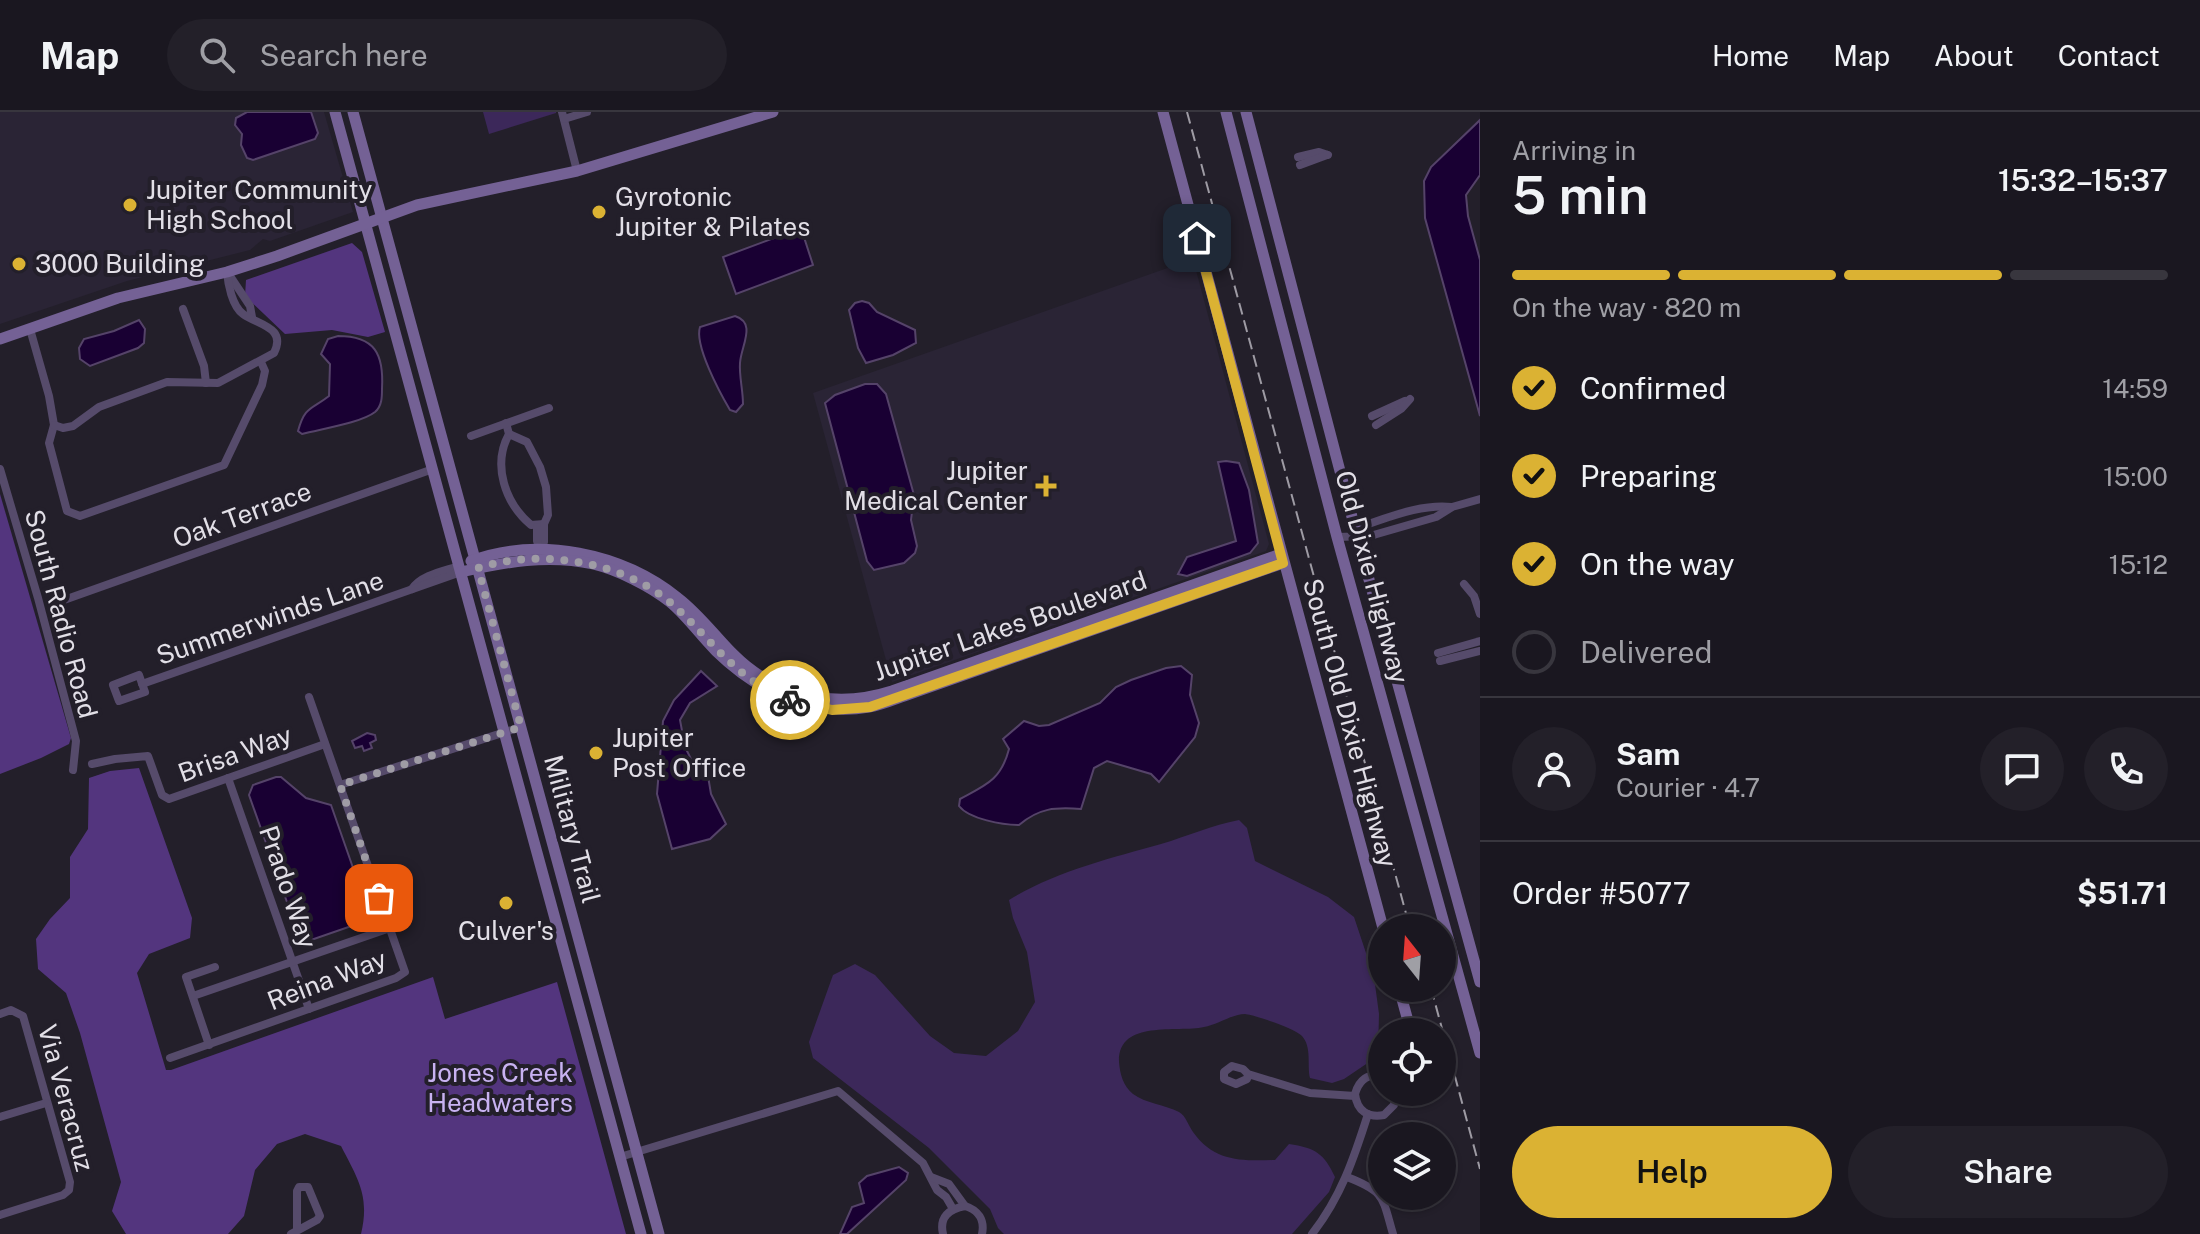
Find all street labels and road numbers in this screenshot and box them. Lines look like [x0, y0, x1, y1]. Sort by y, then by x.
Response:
street label: Old Dixie Highway [1329, 467, 1416, 687]
street label: Oak Terrace [168, 475, 315, 554]
street label: South Radio Road [19, 506, 104, 722]
street label: Summerwinds Lane [152, 564, 388, 671]
street label: Jupiter Lakes Boulevard [869, 564, 1151, 687]
street label: South Old Dixie Highway [1297, 575, 1404, 871]
street label: Brisa Way [174, 719, 296, 788]
street label: Military Trail [538, 751, 607, 906]
street label: Prado Way [253, 821, 324, 952]
street label: Reina Way [263, 943, 391, 1016]
street label: Via Veracruz [32, 1021, 101, 1175]

